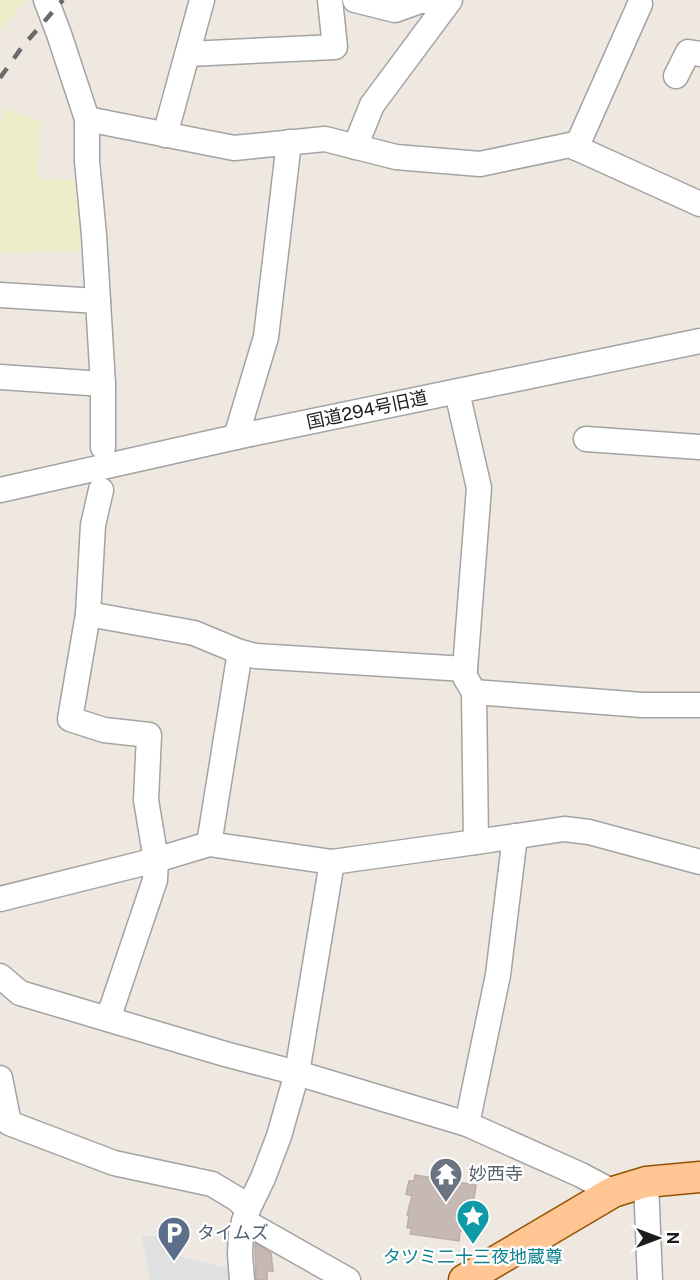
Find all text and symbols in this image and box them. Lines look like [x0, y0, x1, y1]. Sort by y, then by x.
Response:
street label: 国道294号旧道 [304, 386, 429, 433]
temple icon: 妙西寺 [428, 1156, 464, 1203]
place label: 妙西寺 [469, 1163, 523, 1184]
place icon: タツミ二十三夜地蔵尊 [455, 1198, 491, 1245]
north arrow [628, 1208, 688, 1268]
parking icon: タイムズ [156, 1215, 192, 1262]
place label: タイムズ [197, 1222, 269, 1243]
text: N [663, 1232, 682, 1244]
place label: タツミ二十三夜地蔵尊 [383, 1246, 563, 1267]

